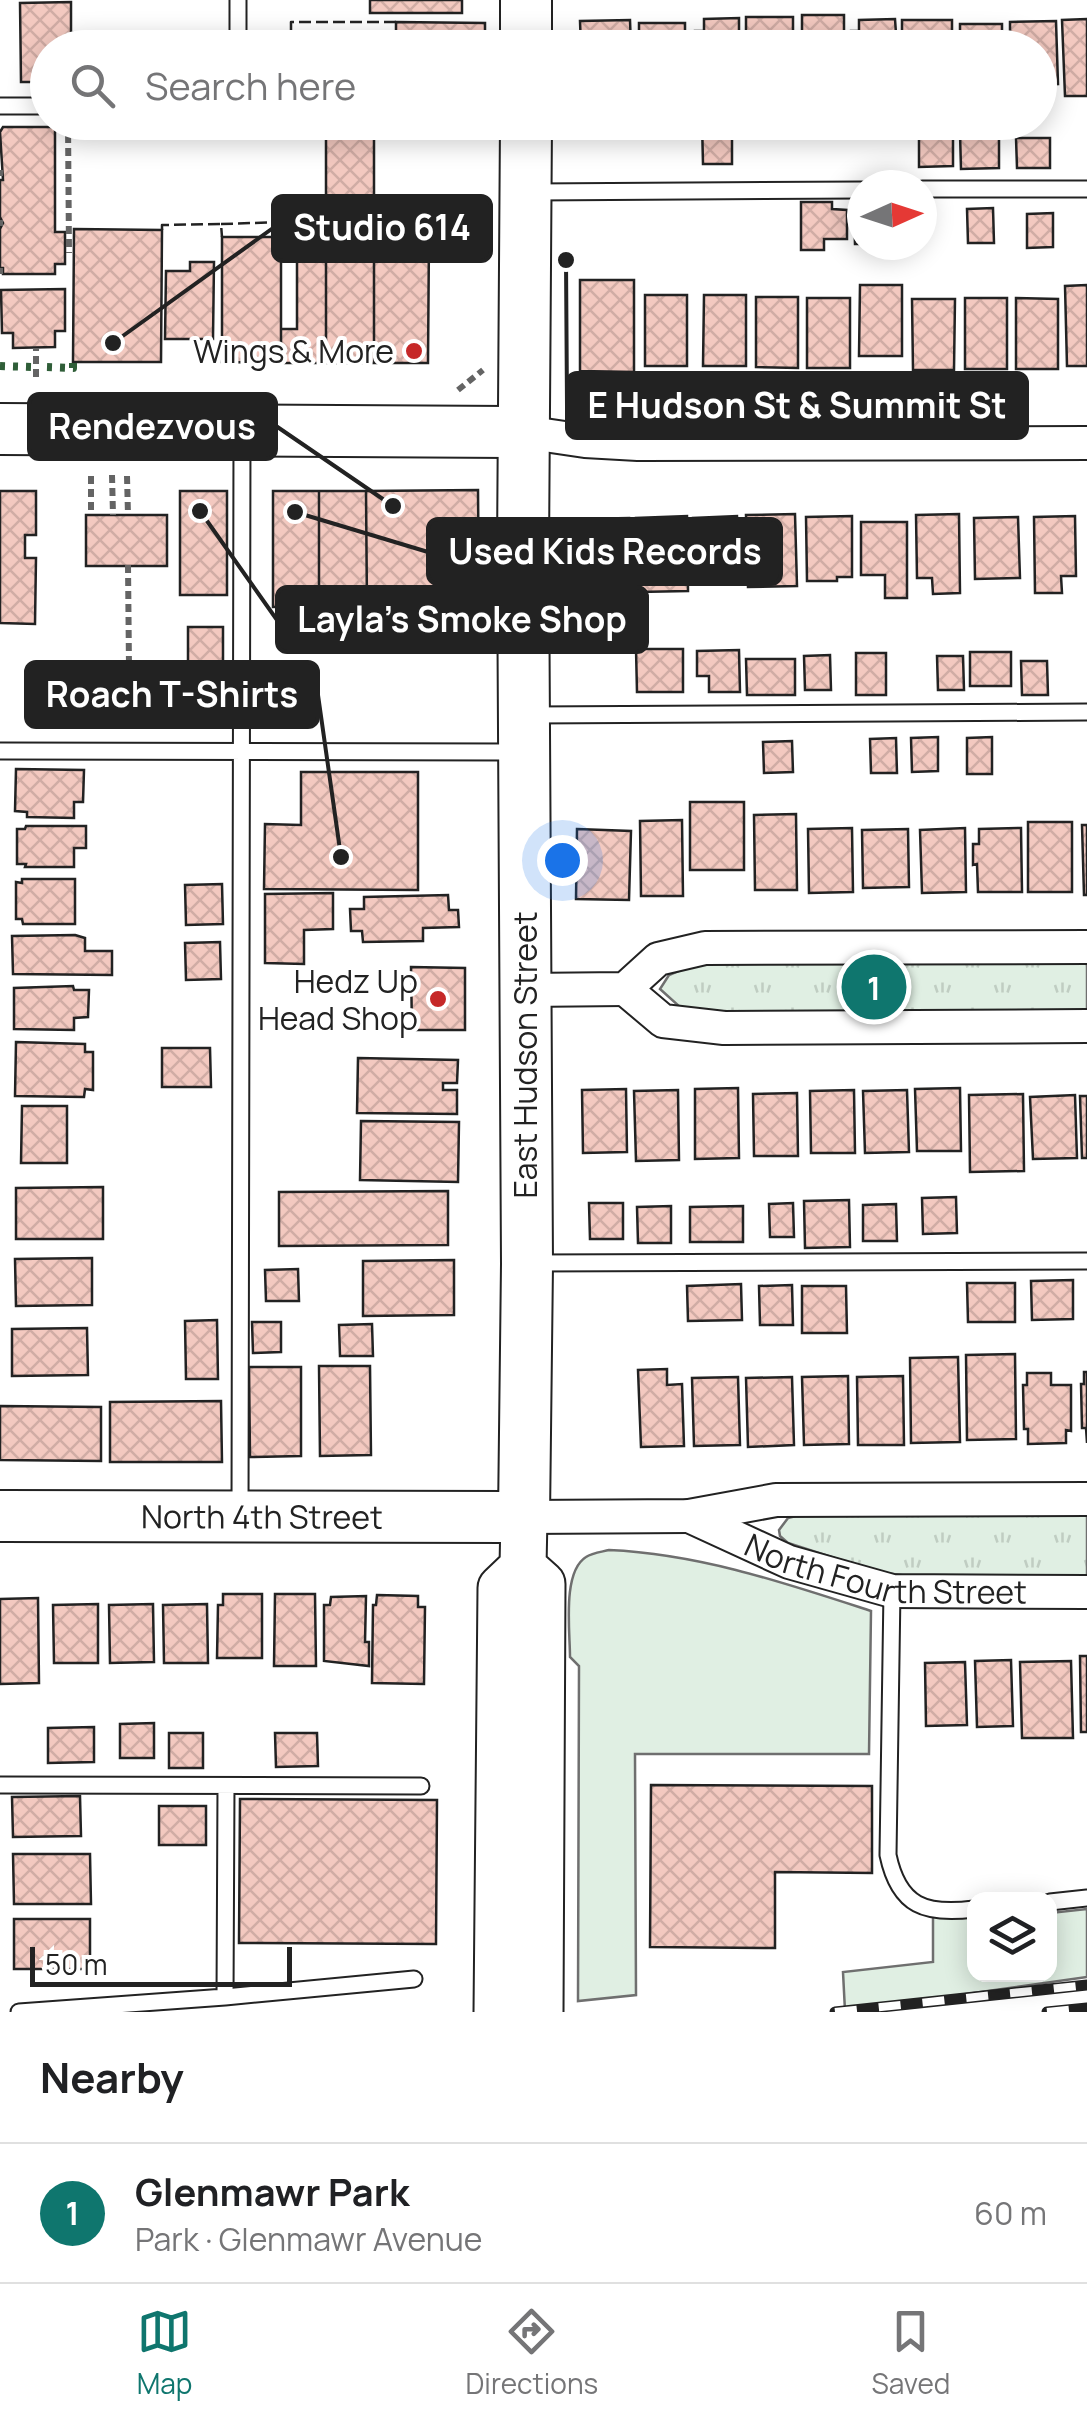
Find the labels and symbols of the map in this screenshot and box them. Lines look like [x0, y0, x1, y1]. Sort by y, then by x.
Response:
north arrow [847, 170, 937, 260]
callout: Studio 614 [273, 196, 491, 261]
text: Studio 614 [293, 203, 471, 251]
place label: Wings & More [193, 329, 394, 373]
marker: Wings & More [403, 340, 425, 362]
callout: E Hudson St & Summit St [567, 373, 1027, 438]
text: E Hudson St & Summit St [587, 381, 1007, 429]
callout: Rendezvous [29, 394, 276, 459]
text: Rendezvous [48, 402, 256, 450]
callout: Used Kids Records [428, 519, 781, 584]
text: Used Kids Records [448, 527, 762, 575]
callout: Layla's Smoke Shop [277, 587, 647, 652]
text: Layla's Smoke Shop [297, 595, 627, 643]
callout: Roach T-Shirts [26, 662, 318, 727]
text: Roach T-Shirts [46, 670, 298, 718]
your location [537, 835, 588, 886]
street label: East Hudson Street [503, 911, 547, 1199]
pin: 1 [842, 950, 906, 1024]
place label: Hedz Up Head Shop [258, 959, 418, 1040]
marker: Hedz Up Head Shop [427, 988, 449, 1010]
street label: North 4th Street [141, 1494, 383, 1539]
street label: North Fourth Street [738, 1523, 1027, 1614]
scale bar [30, 1942, 292, 1986]

